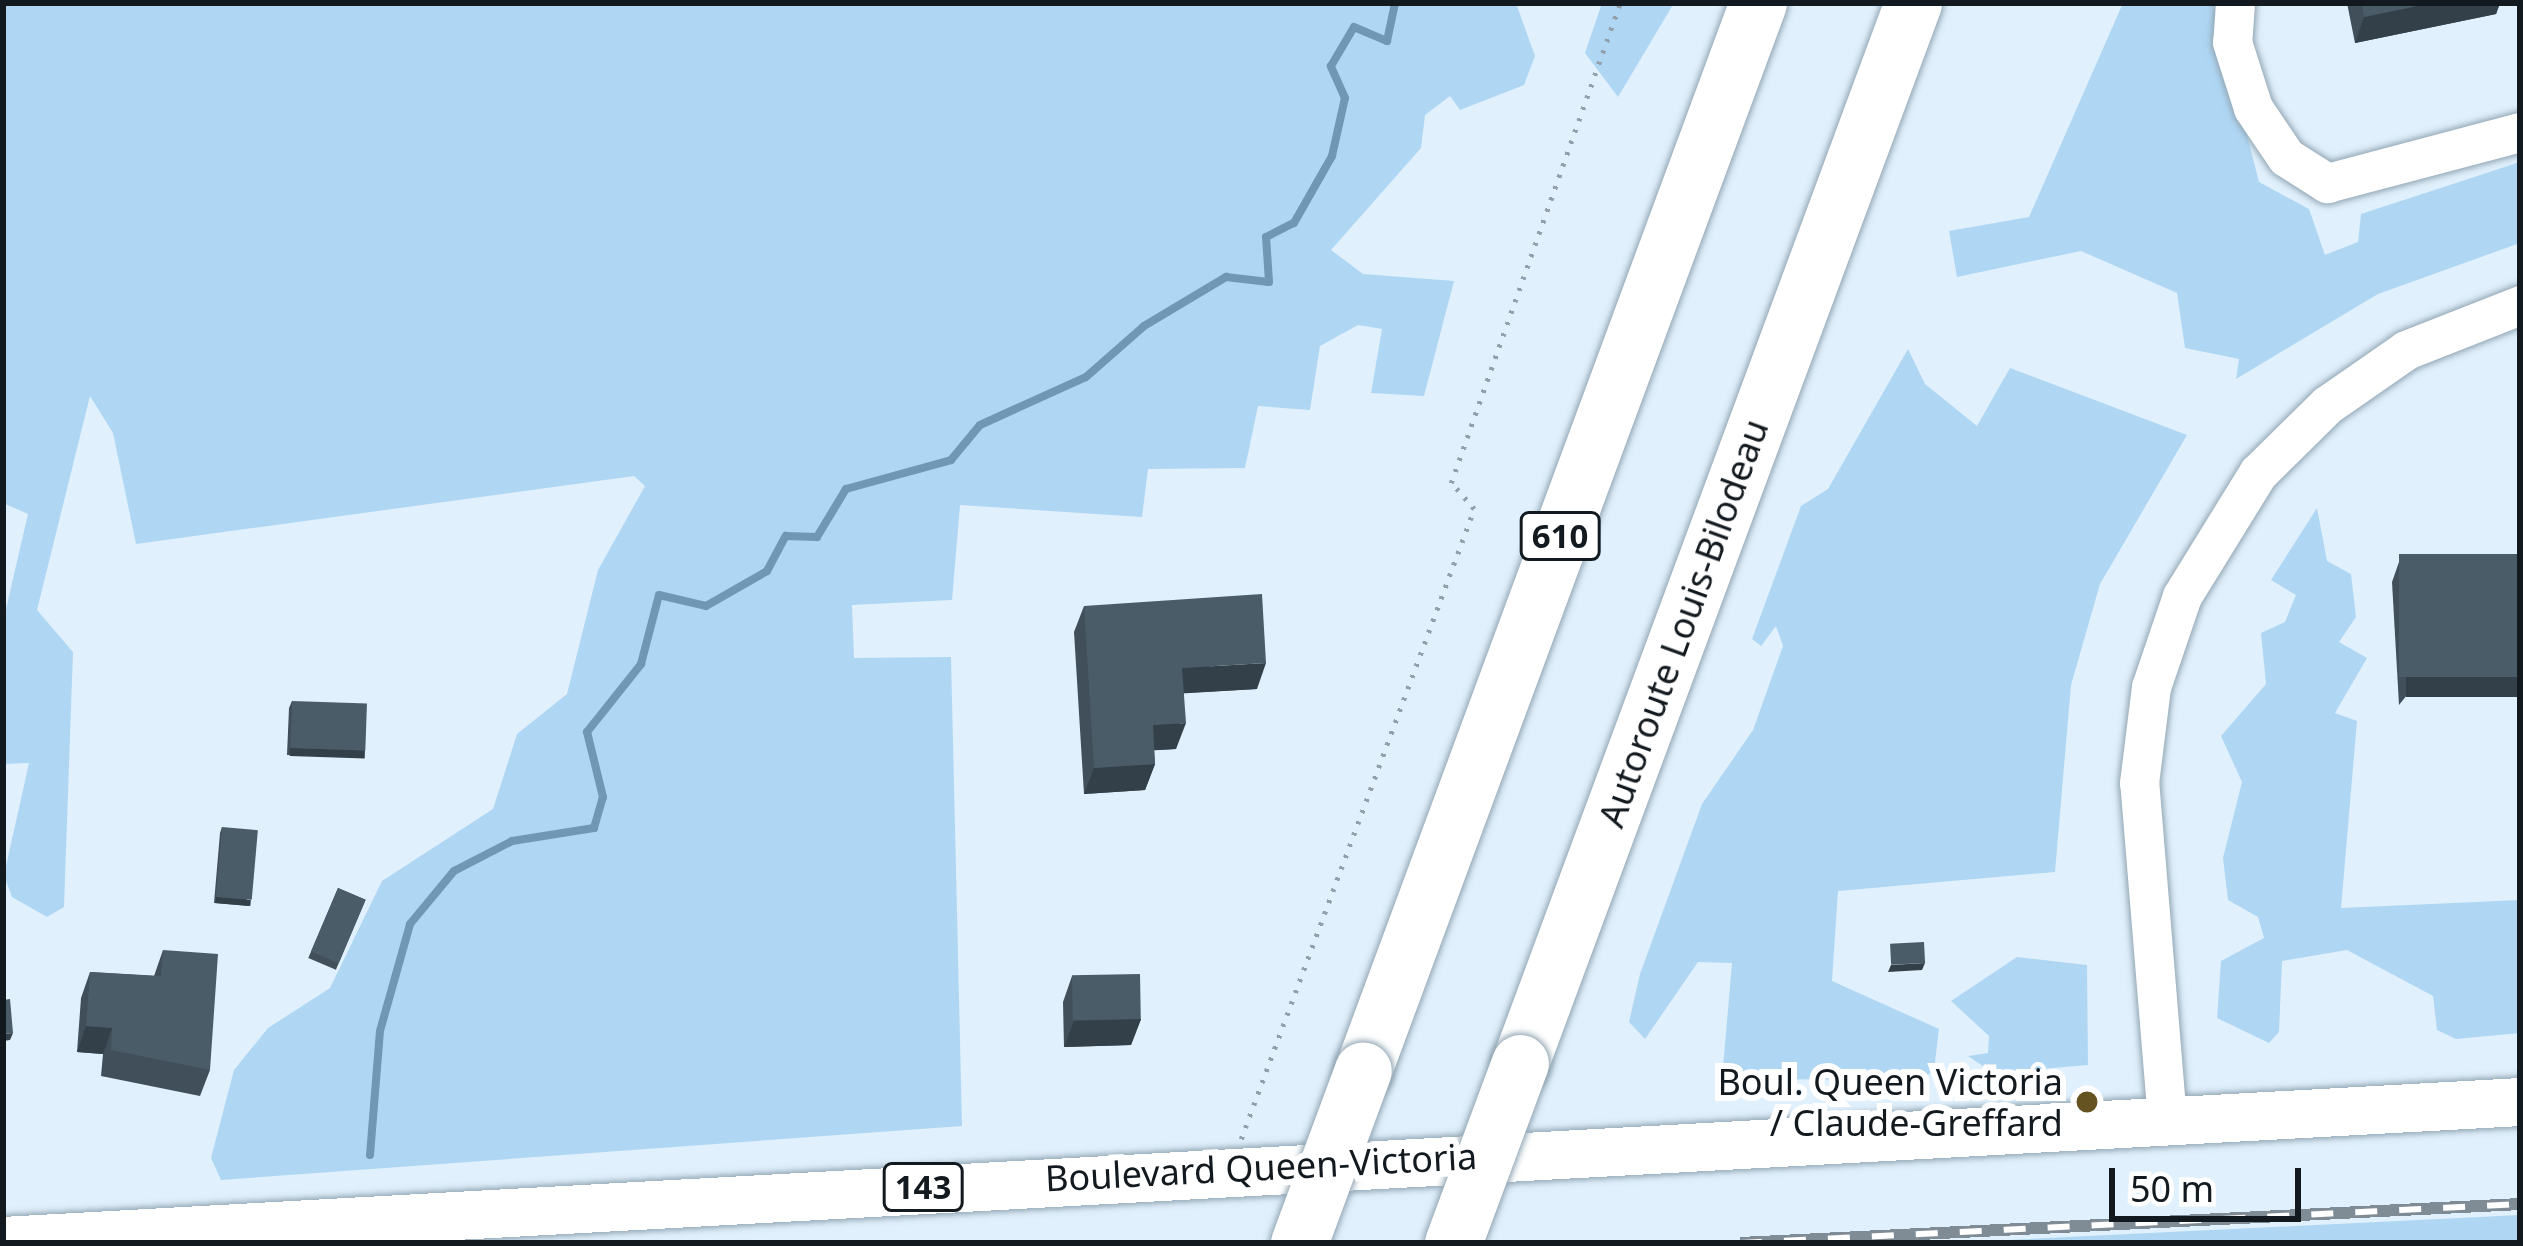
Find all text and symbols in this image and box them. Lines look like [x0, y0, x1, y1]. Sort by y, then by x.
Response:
street label: Autoroute Louis-Bilodeau [1589, 413, 1777, 833]
road number: 610 [1518, 509, 1602, 563]
place label: Boul. Queen Victoria / Claude-Greffard [1717, 1059, 2063, 1144]
marker: Boul. Queen Victoria / Claude-Greffard [2074, 1089, 2100, 1115]
street label: Boulevard Queen-Victoria [1044, 1134, 1478, 1200]
scale bar [2115, 1144, 2307, 1218]
road number: 143 [881, 1160, 965, 1214]
text: 50 m [2130, 1164, 2214, 1213]

